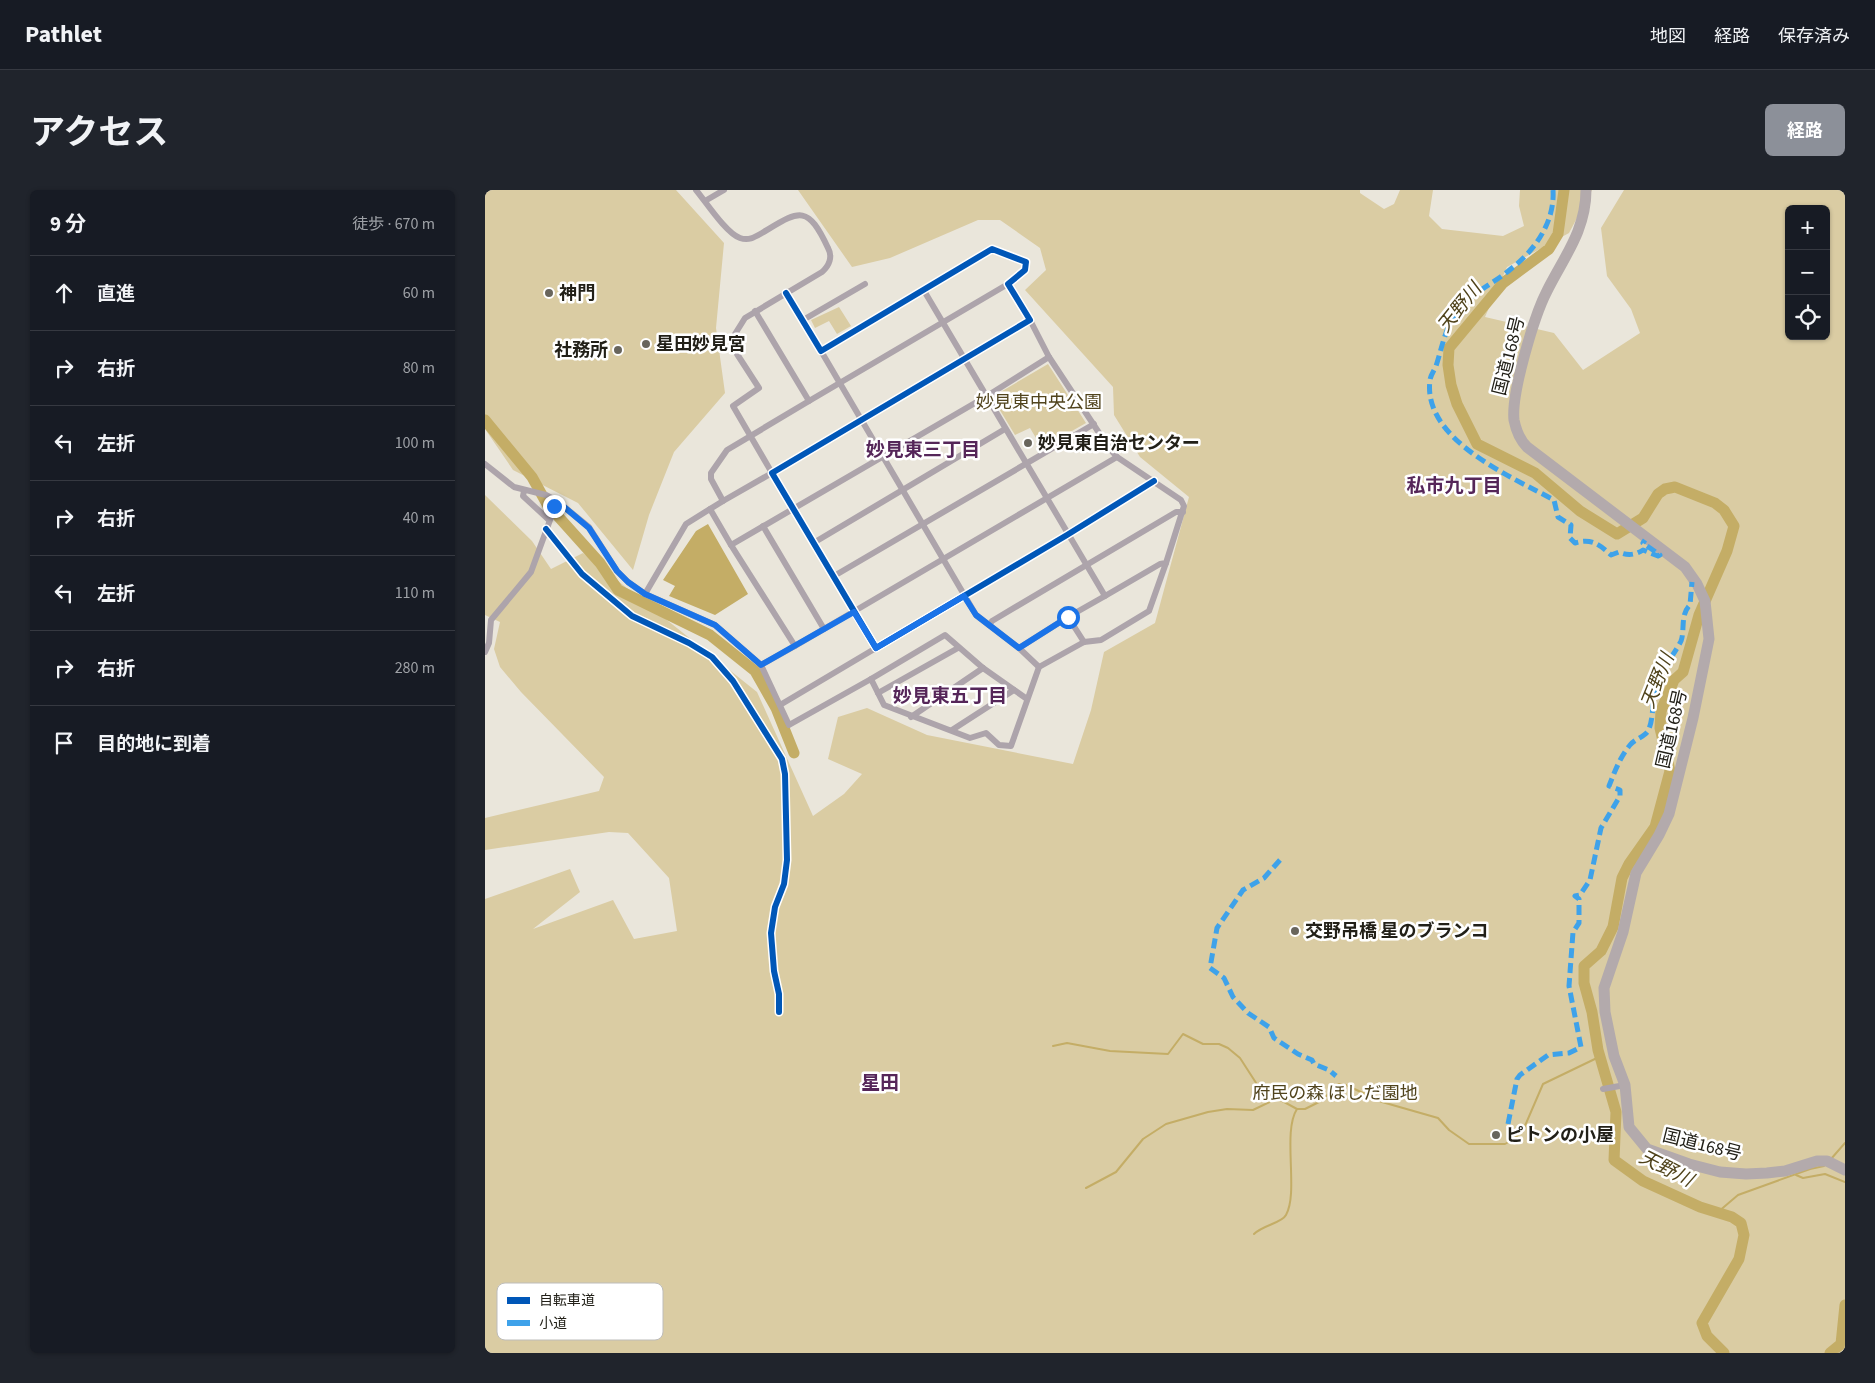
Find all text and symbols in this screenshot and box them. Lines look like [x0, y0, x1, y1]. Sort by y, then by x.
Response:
text: Pathlet [25, 17, 102, 52]
text: 地図 [1650, 24, 1686, 49]
text: 経路 [1714, 24, 1750, 49]
text: 保存済み [1778, 24, 1850, 49]
button: 経路 [1765, 104, 1845, 156]
text: アクセス [30, 108, 168, 158]
map controls [1785, 205, 1830, 340]
button: + [1785, 205, 1830, 250]
text: 9 分 [50, 209, 86, 239]
text: 徒歩 · 670 m [352, 213, 435, 235]
button: − [1785, 250, 1830, 295]
water label: 天野川 [1432, 276, 1490, 339]
icon: ahead [50, 279, 78, 307]
text: 直進 [97, 281, 135, 308]
place label: 神門 [559, 281, 595, 306]
text: 60 m [403, 282, 435, 304]
marker: 神門 [543, 287, 555, 299]
button: locate [1785, 295, 1830, 340]
street label: 国道168号 [1487, 314, 1531, 398]
place label: 星田妙見宮 [656, 332, 746, 357]
place label: 社務所 [554, 338, 608, 363]
marker: 星田妙見宮 [640, 338, 652, 350]
marker: 社務所 [612, 344, 624, 356]
icon: right [50, 354, 78, 382]
text: 右折 [97, 356, 135, 383]
text: 80 m [403, 357, 435, 379]
park label: 妙見東中央公園 [976, 390, 1102, 415]
icon: left [50, 429, 78, 457]
text: 左折 [97, 431, 135, 458]
place label: 妙見東自治センター [1038, 431, 1200, 456]
text: 100 m [395, 432, 435, 454]
district label: 妙見東三丁目 [866, 437, 980, 464]
marker: 妙見東自治センター [1022, 437, 1034, 449]
district label: 私市九丁目 [1406, 473, 1502, 500]
route end [543, 495, 566, 518]
icon: right [50, 504, 78, 532]
text: 右折 [97, 506, 135, 533]
text: 40 m [403, 507, 435, 529]
icon: left [50, 579, 78, 607]
text: 左折 [97, 581, 135, 608]
text: 110 m [395, 582, 435, 604]
route start [1057, 606, 1080, 629]
water label: 天野川 [1635, 648, 1682, 712]
icon: right [50, 654, 78, 682]
text: 右折 [97, 656, 135, 683]
text: 280 m [395, 657, 435, 679]
district label: 妙見東五丁目 [893, 683, 1007, 710]
street label: 国道168号 [1651, 687, 1693, 771]
icon: arrive [50, 729, 78, 757]
text: 目的地に到着 [97, 731, 211, 758]
place label: 交野吊橋 星のブランコ [1305, 919, 1489, 944]
marker: 交野吊橋 星のブランコ [1289, 925, 1301, 937]
district label: 星田 [861, 1070, 899, 1097]
park label: 府民の森 ほしだ園地 [1252, 1081, 1418, 1106]
place label: ピトンの小屋 [1506, 1123, 1614, 1148]
street label: 国道168号 [1660, 1123, 1744, 1167]
marker: ピトンの小屋 [1490, 1129, 1502, 1141]
water label: 天野川 [1634, 1144, 1699, 1195]
legend [497, 1283, 663, 1340]
text: 自転車道 [539, 1291, 595, 1311]
text: 小道 [539, 1314, 567, 1334]

